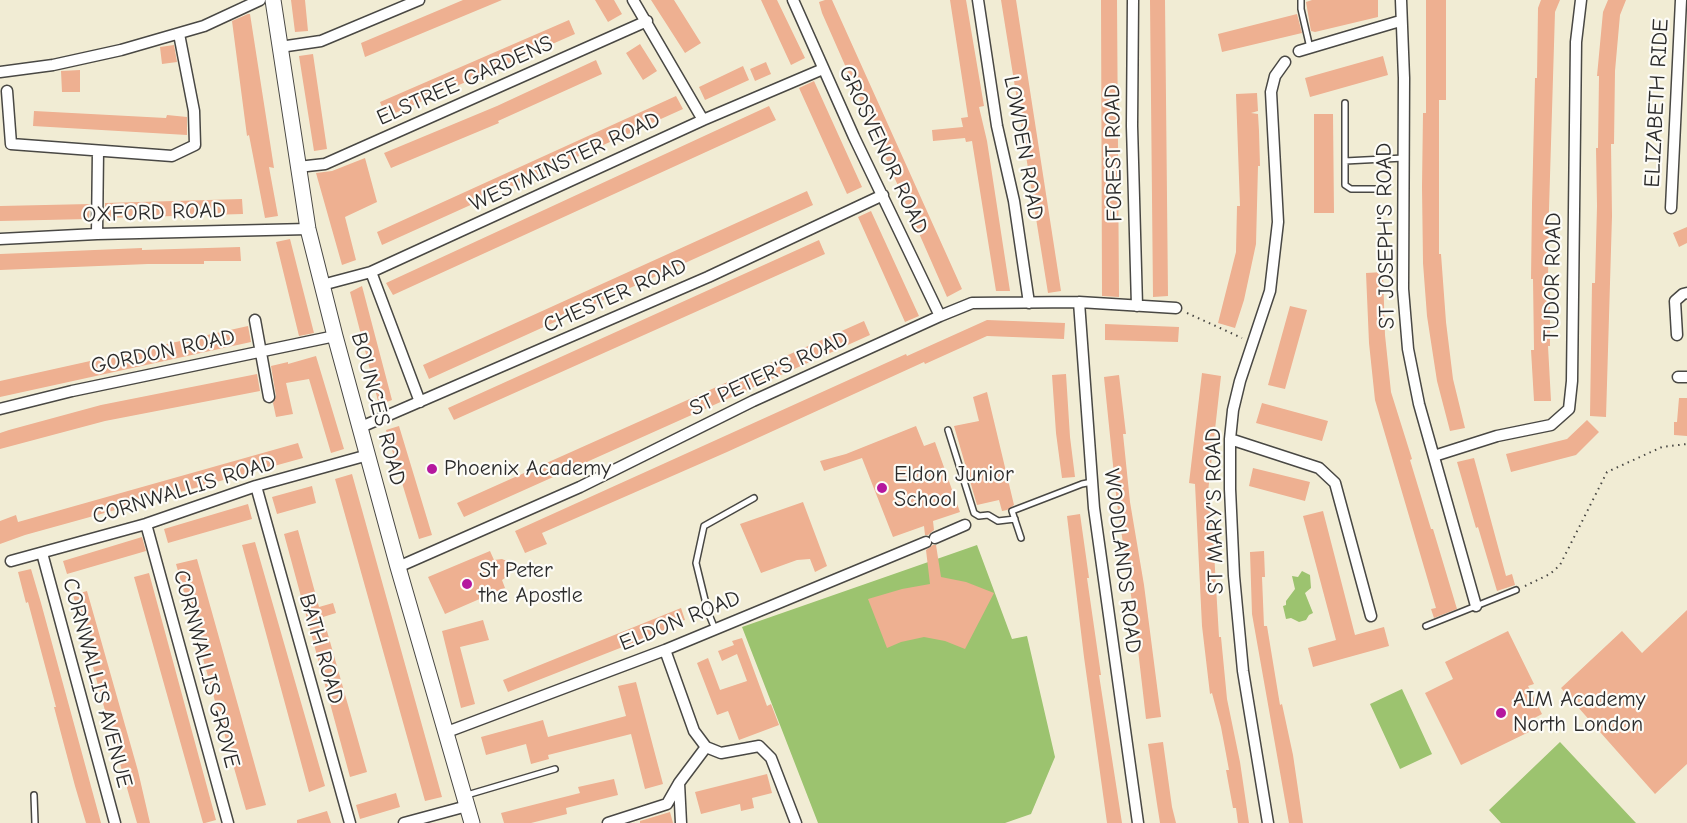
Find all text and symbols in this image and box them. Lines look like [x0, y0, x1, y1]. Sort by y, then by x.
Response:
street label: ELIZABETH RIDE [1639, 18, 1675, 188]
street label: ELSTREE GARDENS [373, 30, 557, 132]
street label: GROSVENOR ROAD [832, 61, 934, 239]
street label: LOWDEN ROAD [997, 74, 1049, 222]
street label: FOREST ROAD [1100, 84, 1128, 222]
street label: WESTMINSTER ROAD [465, 106, 665, 218]
street label: ST JOSEPH'S ROAD [1371, 143, 1401, 329]
street label: OXFORD ROAD [82, 197, 226, 229]
street label: TUDOR ROAD [1539, 212, 1567, 342]
street label: CHESTER ROAD [539, 253, 691, 339]
street label: GORDON ROAD [89, 324, 237, 380]
street label: ST PETER'S ROAD [685, 326, 853, 422]
street label: BOUNCES ROAD [345, 329, 411, 489]
street label: ST MARY'S ROAD [1200, 428, 1230, 594]
street label: CORNWALLIS ROAD [89, 450, 279, 530]
place label: Phoenix Academy [444, 456, 611, 482]
marker: Phoenix Academy [425, 462, 439, 476]
place label: Eldon Junior School [894, 462, 1014, 514]
street label: WOODLANDS ROAD [1098, 467, 1146, 655]
marker: Eldon Junior School [875, 481, 889, 495]
place label: St Peter the Apostle [479, 558, 583, 610]
street label: CORNWALLIS GROVE [167, 567, 245, 771]
street label: CORNWALLIS AVENUE [56, 575, 138, 791]
marker: St Peter the Apostle [460, 577, 474, 591]
street label: ELDON ROAD [616, 585, 744, 657]
street label: BATH ROAD [293, 591, 349, 707]
place label: AIM Academy North London [1513, 687, 1646, 738]
marker: AIM Academy North London [1494, 706, 1508, 720]

